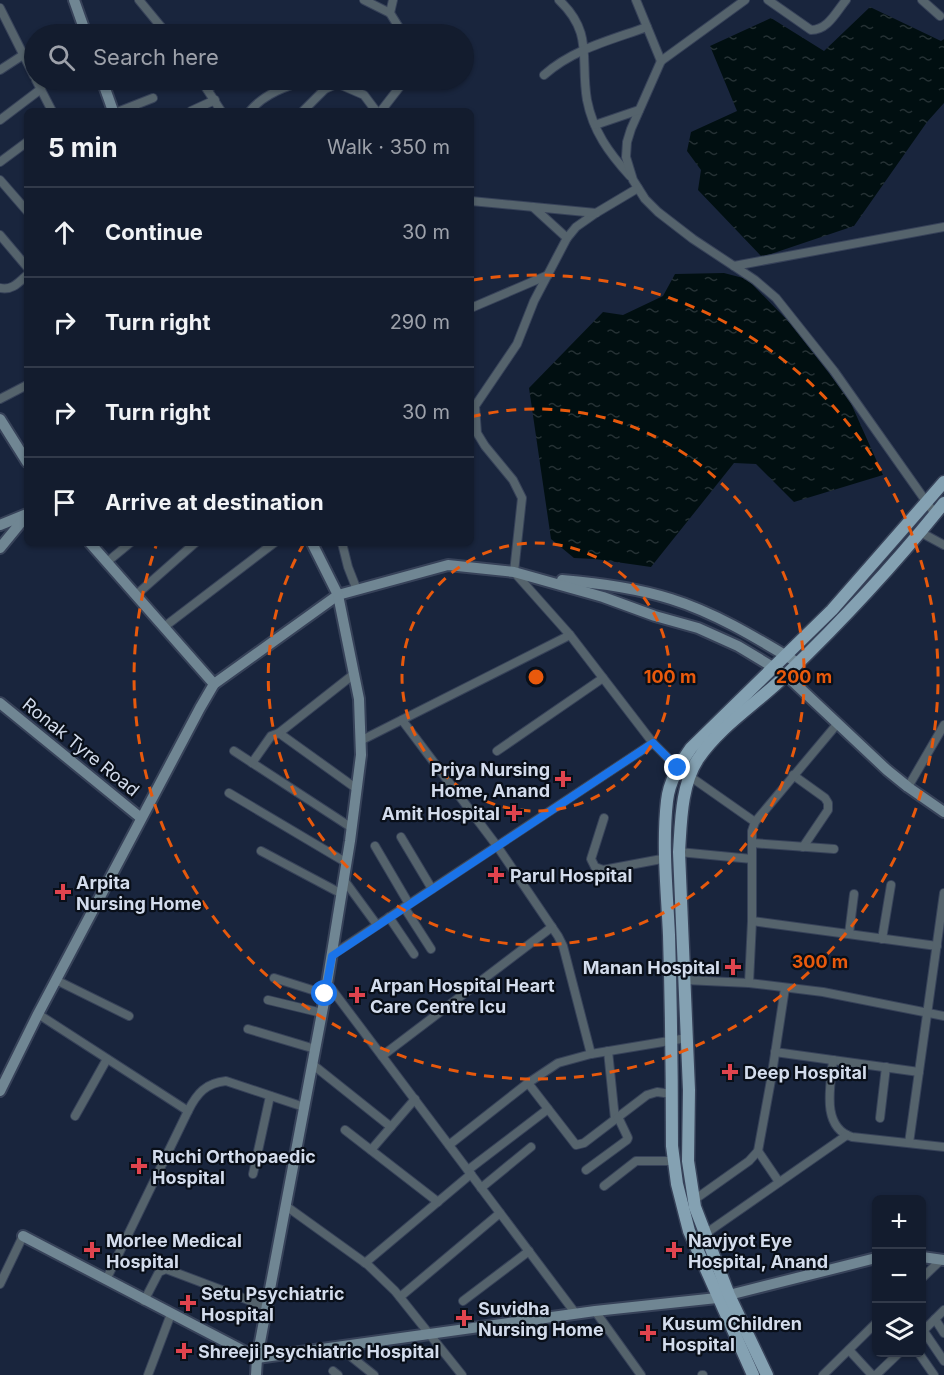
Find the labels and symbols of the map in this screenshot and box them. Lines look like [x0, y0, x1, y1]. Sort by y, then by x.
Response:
text: 100 m [644, 666, 696, 687]
text: 200 m [776, 666, 832, 687]
centre of rings [526, 667, 546, 687]
street label: Ronak Tyre Road [18, 694, 144, 800]
route end [664, 754, 690, 780]
place label: Priya Nursing Home, Anand [431, 759, 550, 801]
marker: Priya Nursing Home, Anand [554, 770, 572, 788]
place label: Amit Hospital [382, 803, 500, 824]
marker: Amit Hospital [505, 804, 523, 822]
place label: Parul Hospital [510, 865, 632, 886]
marker: Parul Hospital [487, 866, 505, 884]
place label: Arpita Nursing Home [76, 872, 202, 914]
marker: Arpita Nursing Home [54, 883, 72, 901]
text: 300 m [792, 951, 848, 972]
place label: Manan Hospital [583, 957, 720, 978]
marker: Manan Hospital [724, 958, 742, 976]
place label: Arpan Hospital Heart Care Centre Icu [370, 975, 555, 1017]
route start [311, 980, 337, 1006]
marker: Arpan Hospital Heart Care Centre Icu [348, 986, 366, 1004]
place label: Deep Hospital [744, 1062, 867, 1083]
marker: Deep Hospital [721, 1063, 739, 1081]
place label: Ruchi Orthopaedic Hospital [152, 1146, 316, 1188]
marker: Ruchi Orthopaedic Hospital [130, 1157, 148, 1175]
place label: Morlee Medical Hospital [106, 1230, 242, 1272]
place label: Navjyot Eye Hospital, Anand [688, 1230, 828, 1272]
marker: Morlee Medical Hospital [83, 1241, 101, 1259]
marker: Navjyot Eye Hospital, Anand [665, 1241, 683, 1259]
place label: Setu Psychiatric Hospital [201, 1283, 344, 1325]
marker: Setu Psychiatric Hospital [179, 1294, 197, 1312]
place label: Suvidha Nursing Home [478, 1298, 604, 1340]
marker: Suvidha Nursing Home [455, 1309, 473, 1327]
place label: Kusum Children Hospital [662, 1313, 802, 1355]
marker: Kusum Children Hospital [639, 1324, 657, 1342]
place label: Shreeji Psychiatric Hospital [198, 1341, 439, 1362]
marker: Shreeji Psychiatric Hospital [175, 1342, 193, 1360]

